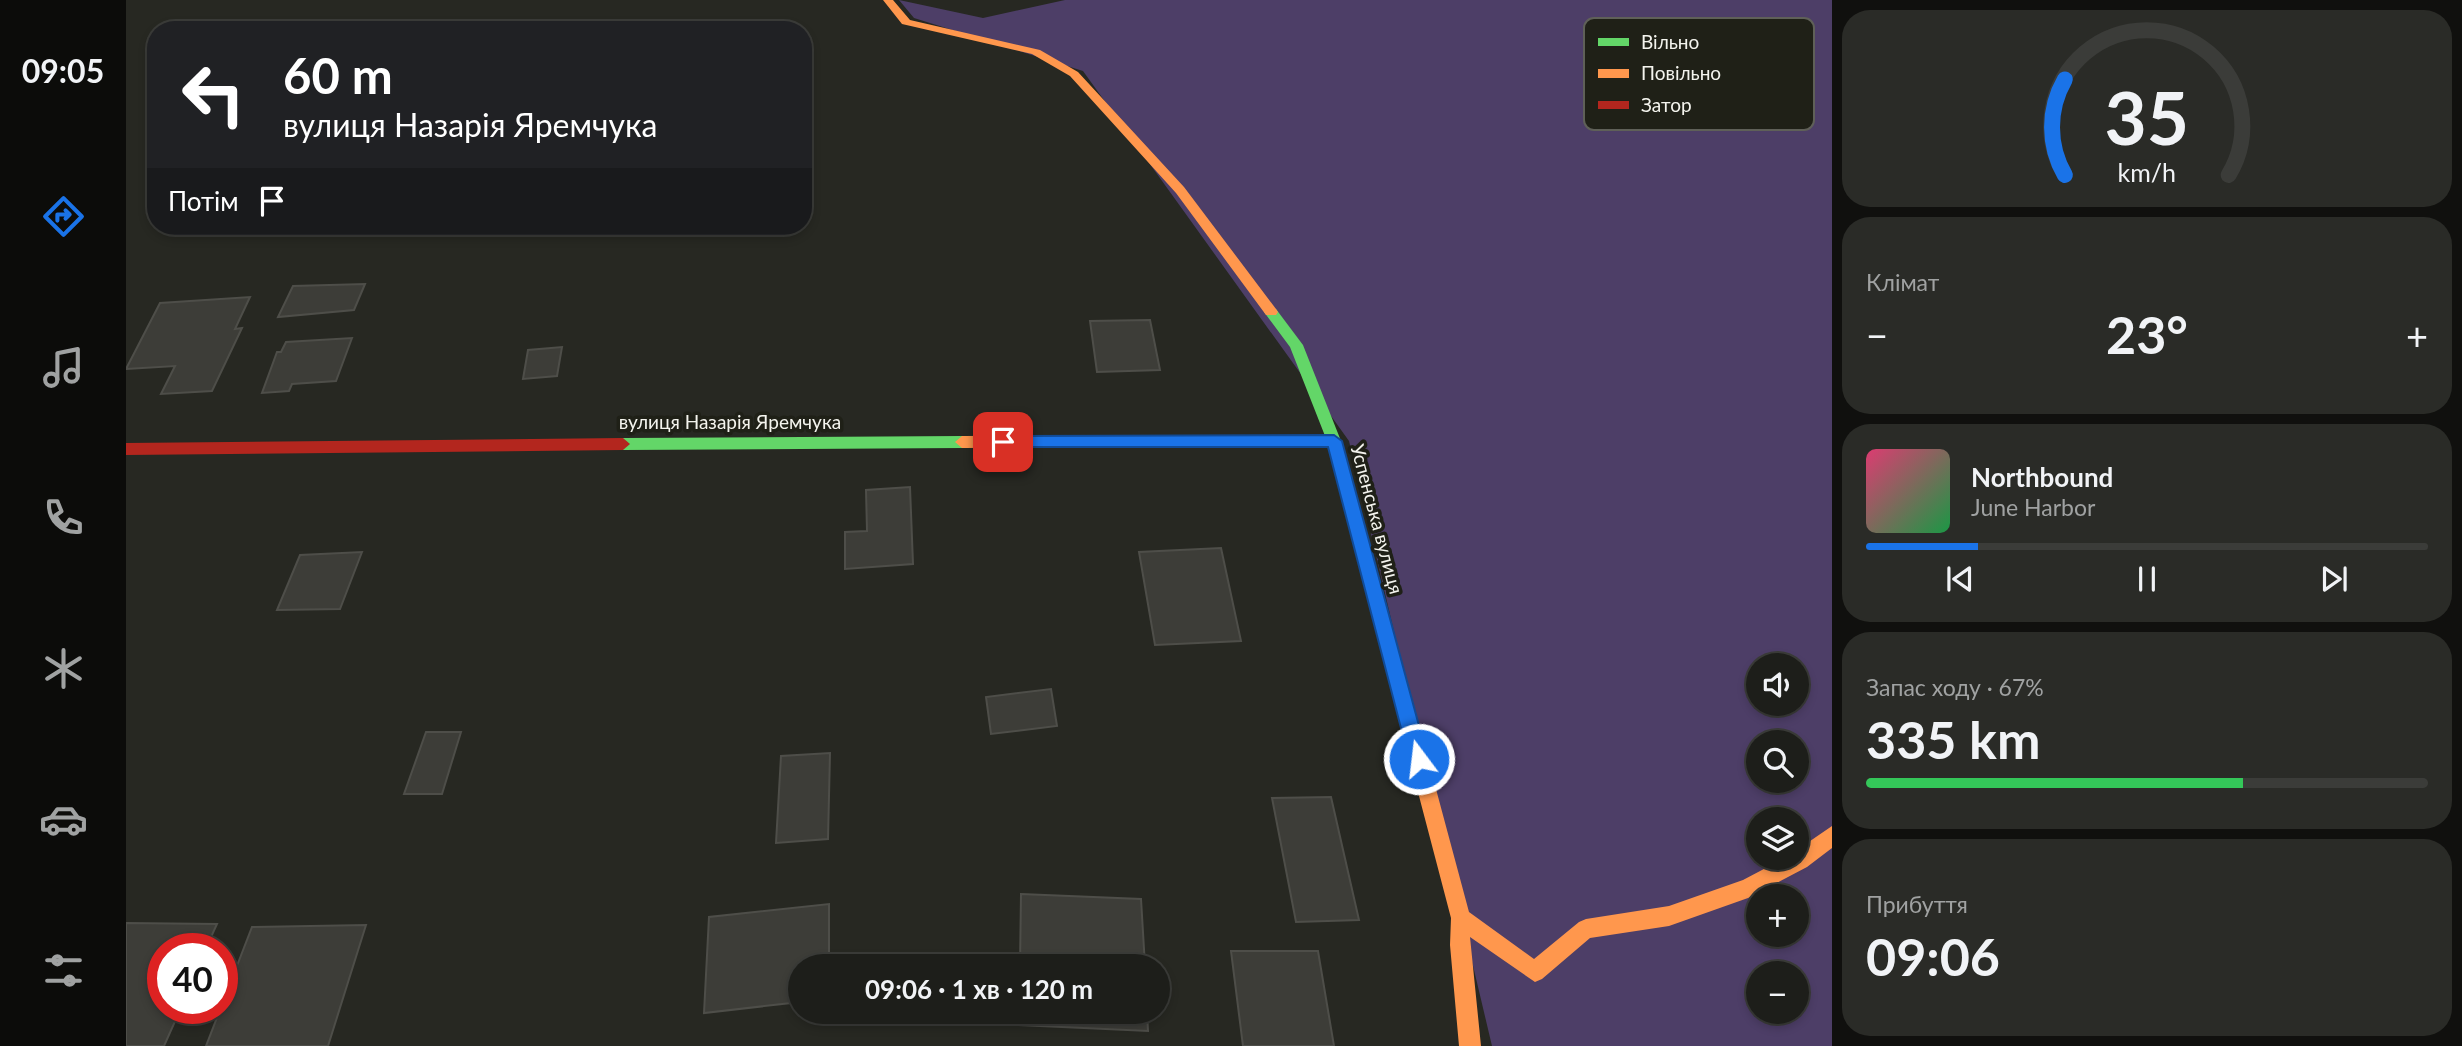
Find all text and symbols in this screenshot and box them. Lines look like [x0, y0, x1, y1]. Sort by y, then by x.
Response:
legend [1584, 18, 1814, 130]
text: Вільно [1641, 30, 1699, 53]
text: 60 m [283, 46, 393, 104]
icon: left [168, 49, 259, 140]
text: 09:05 [22, 51, 104, 90]
text: Повільно [1641, 61, 1721, 84]
text: 35 [2105, 73, 2189, 161]
text: Затор [1641, 93, 1692, 116]
text: вулиця Назарія Яремчука [283, 105, 658, 144]
text: km/h [2118, 156, 2176, 186]
icon: arrive [253, 182, 291, 220]
text: Потім [168, 185, 239, 217]
icon: directions [39, 192, 88, 241]
text: Клімат [1866, 268, 1939, 296]
text: 23° [2106, 303, 2188, 365]
text: − [1866, 312, 1888, 358]
text: + [2406, 312, 2428, 358]
icon: music [39, 343, 88, 392]
street label: вулиця Назарія Яремчука [619, 410, 841, 433]
pin [973, 412, 1033, 472]
icon: arrive [984, 423, 1022, 461]
street label: Успенська вулиця [1346, 442, 1409, 596]
text: Northbound [1971, 461, 2113, 493]
icon: phone [39, 493, 88, 542]
text: June Harbor [1971, 493, 2095, 521]
icon: previous [1941, 560, 1979, 598]
icon: pause [2128, 560, 2166, 598]
icon: next [2315, 560, 2353, 598]
icon: climate [39, 644, 88, 693]
map controls [1746, 653, 1809, 1024]
button: sound [1746, 653, 1809, 716]
text: Запас ходу · 67% [1866, 673, 2044, 701]
text: 335 km [1866, 708, 2040, 770]
position arrow [1382, 722, 1456, 796]
button: search [1746, 730, 1809, 793]
icon: car [39, 795, 88, 844]
button: layers [1746, 807, 1809, 870]
button: + [1746, 884, 1809, 947]
text: Прибуття [1866, 890, 1968, 918]
text: 09:06 [1866, 925, 2000, 987]
speed limit sign: 40 [147, 933, 238, 1024]
icon: filters [39, 946, 88, 995]
button: − [1746, 961, 1809, 1024]
text: 09:06 · 1 хв · 120 m [865, 973, 1093, 1005]

